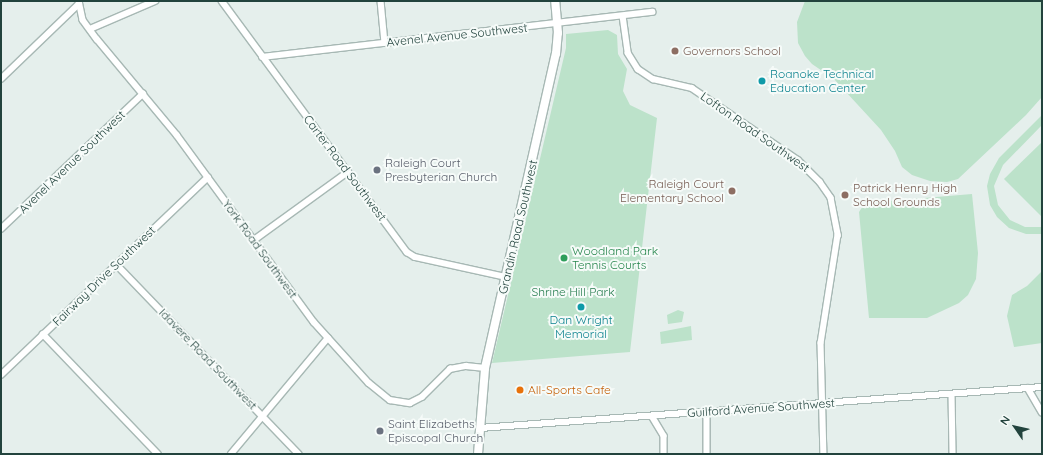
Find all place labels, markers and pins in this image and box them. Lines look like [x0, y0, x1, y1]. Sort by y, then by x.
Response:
place label: Governors School [683, 44, 781, 58]
marker: Governors School [670, 46, 680, 56]
place label: Roanoke Technical Education Center [770, 67, 874, 95]
marker: Roanoke Technical Education Center [757, 76, 767, 86]
place label: Raleigh Court Presbyterian Church [385, 156, 497, 184]
marker: Raleigh Court Presbyterian Church [372, 165, 382, 175]
place label: Raleigh Court Elementary School [620, 177, 724, 205]
place label: Patrick Henry High School Grounds [853, 181, 957, 209]
marker: Raleigh Court Elementary School [727, 186, 737, 196]
marker: Patrick Henry High School Grounds [840, 190, 850, 200]
place label: Woodland Park Tennis Courts [572, 244, 658, 272]
marker: Woodland Park Tennis Courts [559, 253, 569, 263]
marker: Dan Wright Memorial [576, 302, 586, 312]
place label: Dan Wright Memorial [549, 313, 613, 341]
place label: All-Sports Cafe [528, 383, 611, 397]
marker: All-Sports Cafe [515, 385, 525, 395]
place label: Saint Elizabeths Episcopal Church [388, 417, 483, 445]
marker: Saint Elizabeths Episcopal Church [375, 426, 385, 436]

